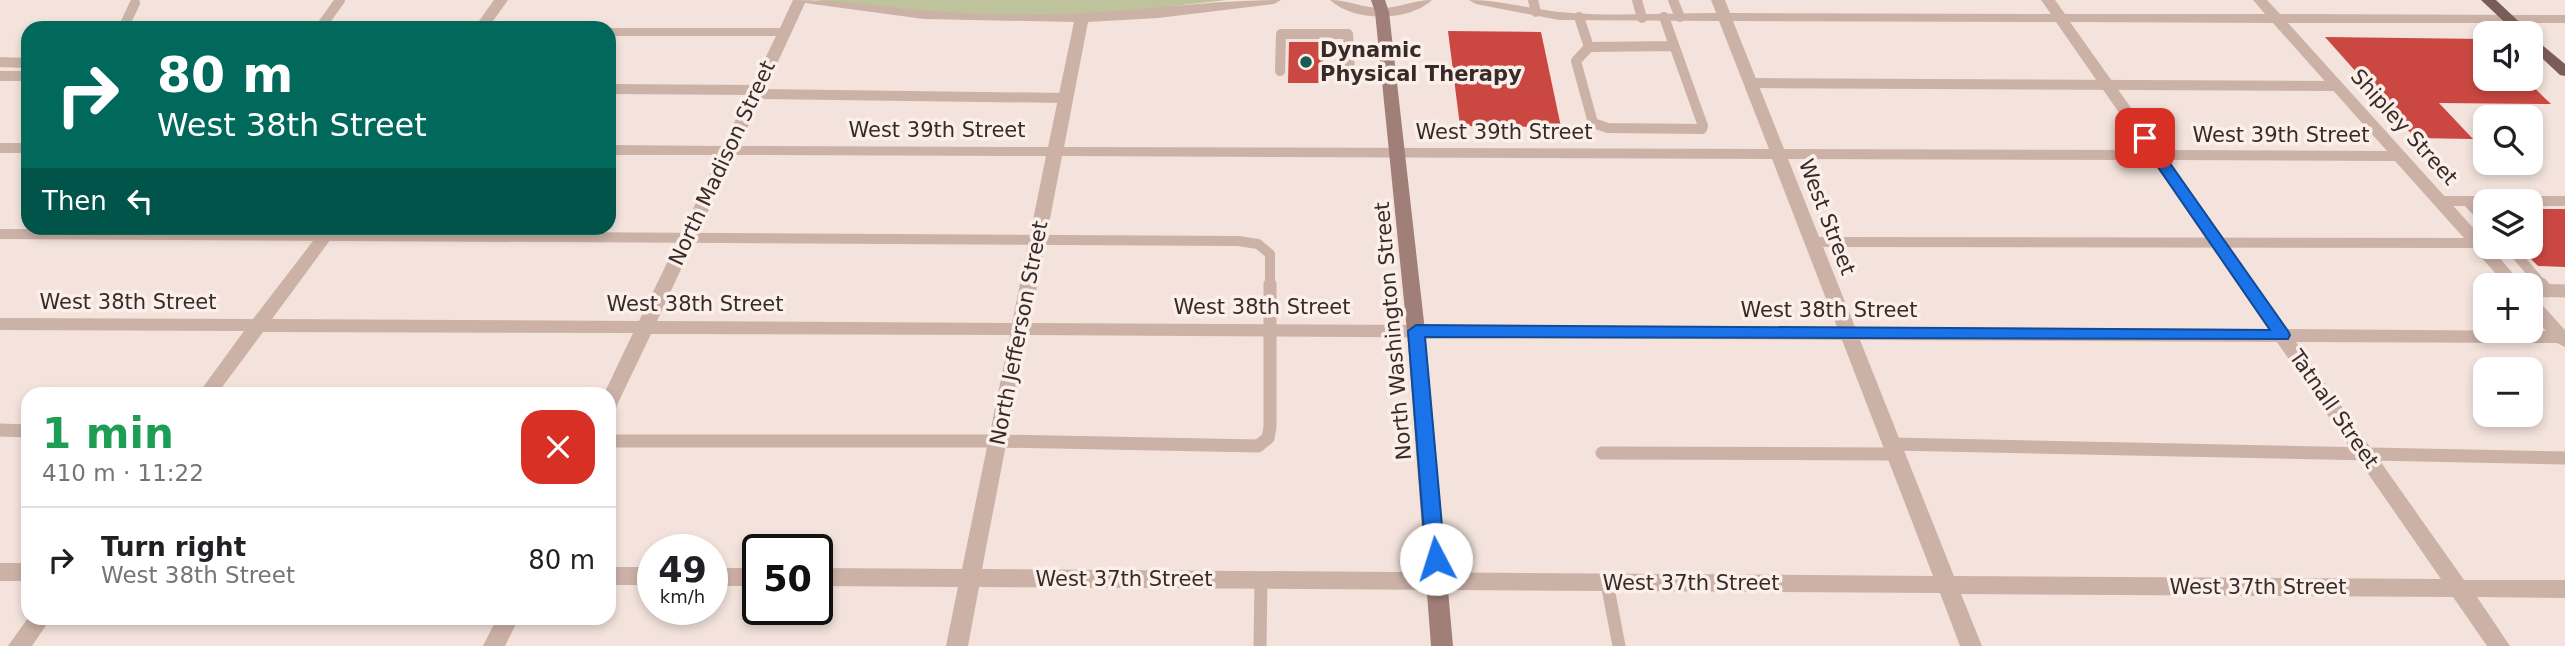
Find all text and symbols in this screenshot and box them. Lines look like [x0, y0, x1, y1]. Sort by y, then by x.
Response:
map controls [2473, 21, 2543, 427]
button: sound [2473, 21, 2543, 91]
place label: Dynamic Physical Therapy [1320, 38, 1522, 86]
text: 80 m [157, 47, 293, 104]
icon: right [42, 49, 133, 140]
marker: Dynamic Physical Therapy [1298, 54, 1314, 70]
street label: North Madison Street [664, 57, 780, 269]
street label: Shipley Street [2346, 64, 2462, 190]
button: search [2473, 105, 2543, 175]
text: West 38th Street [157, 106, 427, 144]
pin [2115, 108, 2175, 168]
street label: West 39th Street [848, 118, 1026, 142]
icon: arrive [2126, 119, 2164, 157]
street label: West 39th Street [1415, 120, 1593, 144]
street label: West 39th Street [2192, 123, 2370, 147]
street label: West Street [1794, 156, 1860, 278]
icon: left [121, 182, 159, 220]
text: Then [42, 186, 107, 216]
button: layers [2473, 189, 2543, 259]
street label: North Washington Street [1370, 201, 1416, 461]
street label: North Jefferson Street [985, 219, 1053, 447]
button: + [2473, 273, 2543, 343]
street label: West 38th Street [39, 290, 217, 314]
street label: West 38th Street [606, 292, 784, 316]
street label: West 38th Street [1173, 295, 1351, 319]
street label: West 38th Street [1740, 298, 1918, 322]
street label: Tatnall Street [2284, 344, 2384, 473]
button: − [2473, 357, 2543, 427]
text: 1 min [42, 409, 174, 458]
button: close [521, 410, 595, 484]
text: 410 m · 11:22 [42, 460, 204, 486]
position arrow [1399, 522, 1473, 596]
text: Turn right [101, 532, 246, 562]
speed limit sign: 50 [742, 534, 833, 625]
icon: right [42, 541, 80, 579]
text: 80 m [528, 545, 595, 575]
text: 49 [658, 550, 707, 590]
text: West 38th Street [101, 562, 295, 588]
street label: West 37th Street [1035, 567, 1213, 591]
street label: West 37th Street [1602, 571, 1780, 595]
street label: West 37th Street [2169, 575, 2347, 599]
text: km/h [660, 586, 705, 607]

